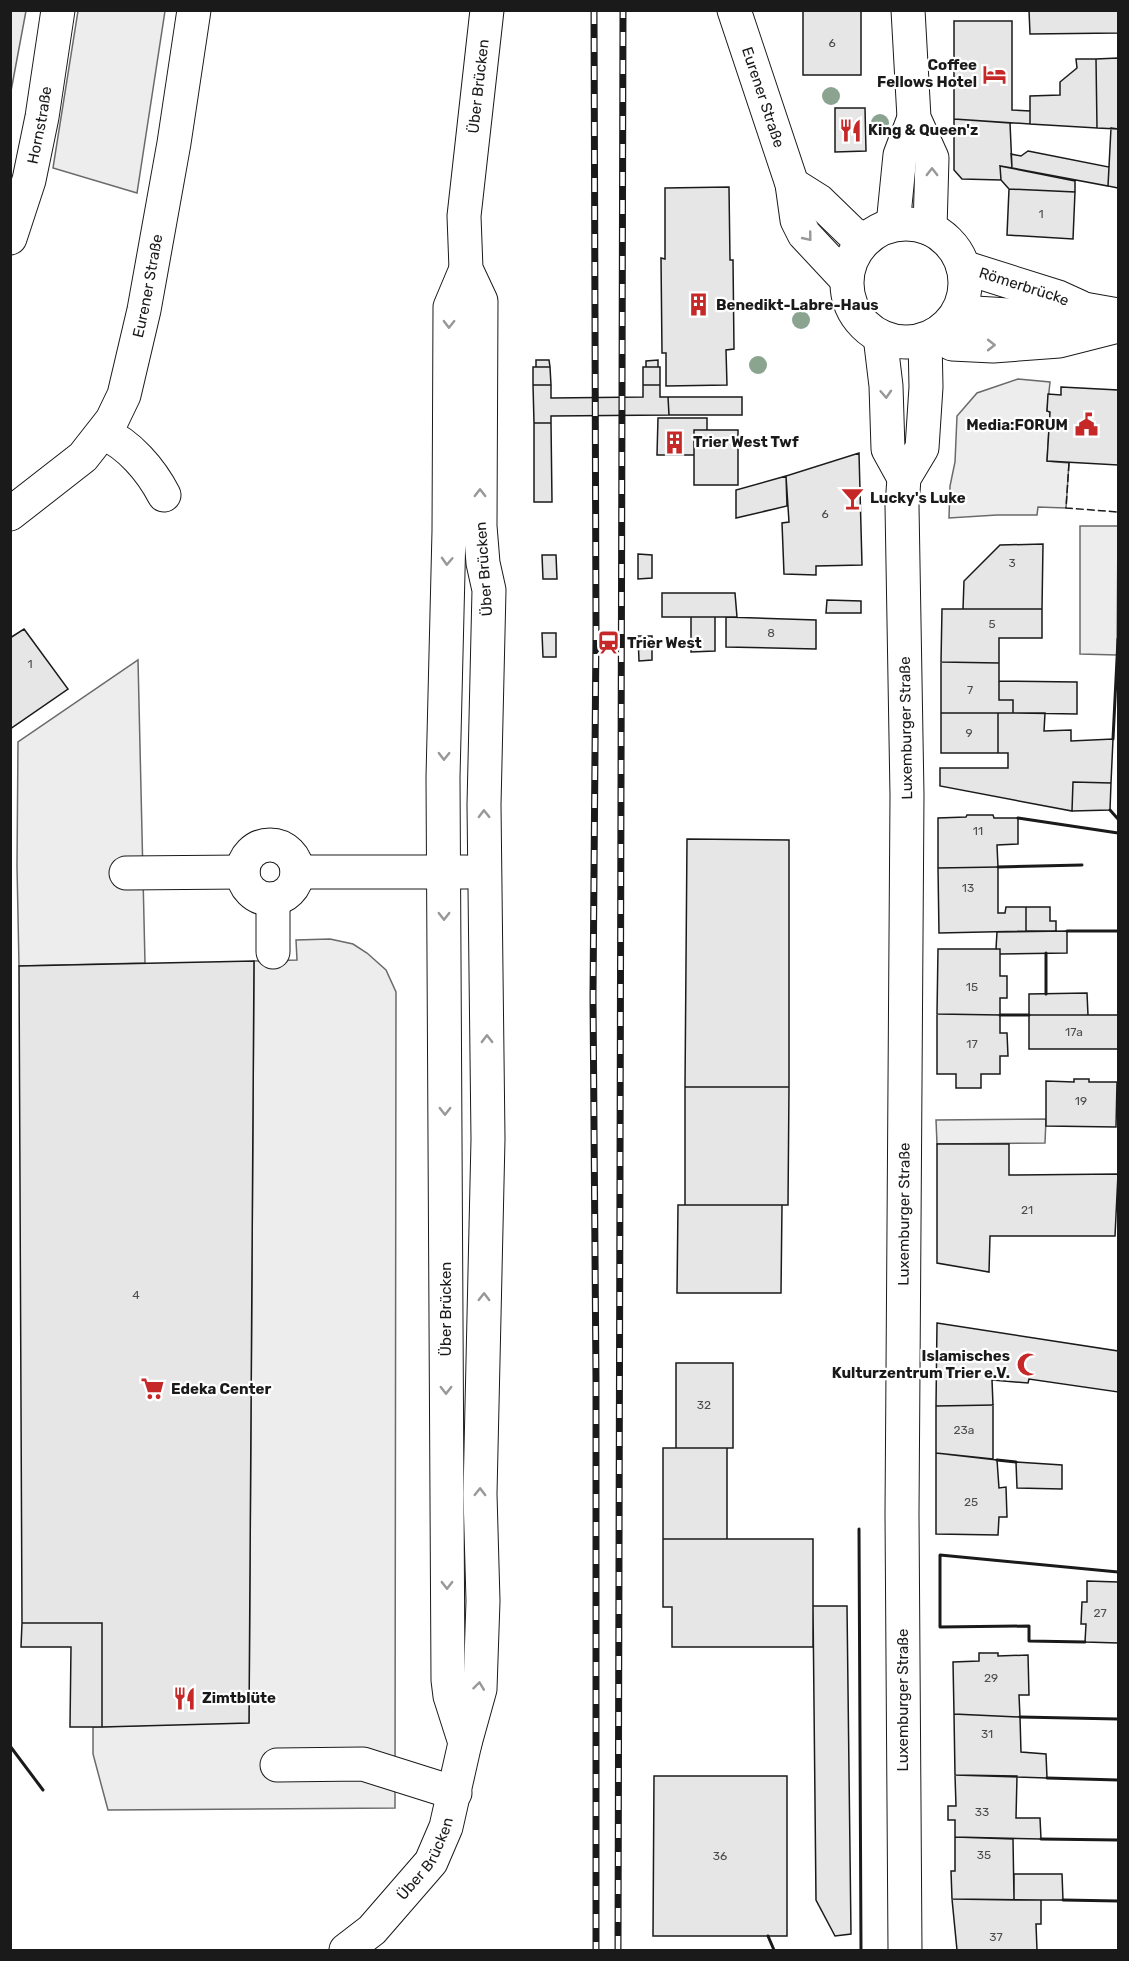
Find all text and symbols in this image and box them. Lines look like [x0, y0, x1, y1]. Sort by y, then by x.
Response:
house number: 6 [828, 36, 836, 50]
street label: Über Brücken [464, 38, 493, 134]
street label: Eurener Straße [738, 45, 788, 150]
place label: Coffee Fellows Hotel [877, 56, 977, 91]
hotel icon: Coffee Fellows Hotel [982, 61, 1008, 87]
street label: Hornstraße [24, 85, 55, 166]
restaurant icon: King & Queen'z [837, 117, 863, 143]
place label: King & Queen'z [868, 121, 978, 139]
one-way arrow [926, 167, 938, 176]
house number: 1 [1038, 207, 1044, 221]
one-way arrow [801, 230, 812, 241]
street label: Eurener Straße [129, 233, 166, 339]
street label: Römerbrücke [977, 264, 1072, 310]
building icon: Benedikt-Labre-Haus [685, 292, 711, 318]
place label: Benedikt-Labre-Haus [716, 296, 879, 314]
one-way arrow [443, 320, 456, 329]
one-way arrow [986, 339, 995, 351]
one-way arrow [880, 390, 893, 399]
public building icon: Media:FORUM [1073, 412, 1099, 438]
place label: Media:FORUM [966, 416, 1068, 434]
building icon: Trier West Twf [662, 429, 688, 455]
place label: Trier West Twf [693, 433, 799, 451]
bar icon: Lucky's Luke [839, 485, 865, 511]
one-way arrow [474, 489, 486, 498]
place label: Lucky's Luke [870, 489, 966, 507]
house number: 6 [821, 507, 829, 521]
street label: Über Brücken [472, 521, 496, 617]
house number: 3 [1008, 556, 1016, 570]
one-way arrow [441, 557, 454, 566]
house number: 5 [988, 617, 996, 631]
house number: 8 [767, 626, 775, 640]
station icon: Trier West [596, 630, 622, 656]
place label: Trier West [627, 634, 702, 652]
street label: Luxemburger Straße [896, 656, 916, 800]
house number: 1 [27, 657, 33, 671]
house number: 7 [967, 683, 973, 697]
house number: 9 [965, 726, 973, 740]
one-way arrow [438, 752, 450, 761]
one-way arrow [478, 809, 490, 818]
house number: 11 [973, 824, 983, 838]
house number: 13 [962, 881, 974, 895]
one-way arrow [438, 911, 450, 920]
house number: 15 [966, 980, 978, 994]
house number: 17a [1065, 1025, 1083, 1039]
one-way arrow [481, 1034, 493, 1043]
house number: 17 [966, 1037, 978, 1051]
house number: 19 [1075, 1094, 1087, 1108]
one-way arrow [439, 1106, 451, 1115]
street label: Luxemburger Straße [895, 1142, 914, 1286]
house number: 21 [1021, 1203, 1033, 1217]
street label: Über Brücken [437, 1262, 455, 1356]
house number: 4 [132, 1288, 140, 1302]
one-way arrow [478, 1292, 491, 1301]
place label: Islamisches Kulturzentrum Trier e.V. [832, 1347, 1010, 1382]
mosque icon: Islamisches Kulturzentrum Trier e.V. [1015, 1352, 1041, 1378]
supermarket icon: Edeka Center [140, 1376, 166, 1402]
place label: Edeka Center [171, 1380, 271, 1398]
one-way arrow [440, 1385, 452, 1394]
house number: 32 [697, 1398, 711, 1412]
house number: 23a [954, 1423, 974, 1437]
one-way arrow [474, 1487, 487, 1496]
house number: 25 [964, 1495, 978, 1509]
one-way arrow [441, 1580, 453, 1589]
house number: 27 [1093, 1606, 1107, 1620]
street label: Luxemburger Straße [894, 1628, 912, 1772]
house number: 29 [984, 1671, 998, 1685]
one-way arrow [472, 1682, 484, 1691]
restaurant icon: Zimtblüte [171, 1685, 197, 1711]
place label: Zimtblüte [202, 1689, 276, 1707]
house number: 31 [981, 1727, 993, 1741]
house number: 33 [975, 1805, 989, 1819]
street label: Über Brücken [393, 1816, 457, 1904]
house number: 35 [977, 1848, 991, 1862]
house number: 36 [713, 1849, 727, 1863]
house number: 37 [989, 1930, 1003, 1944]

